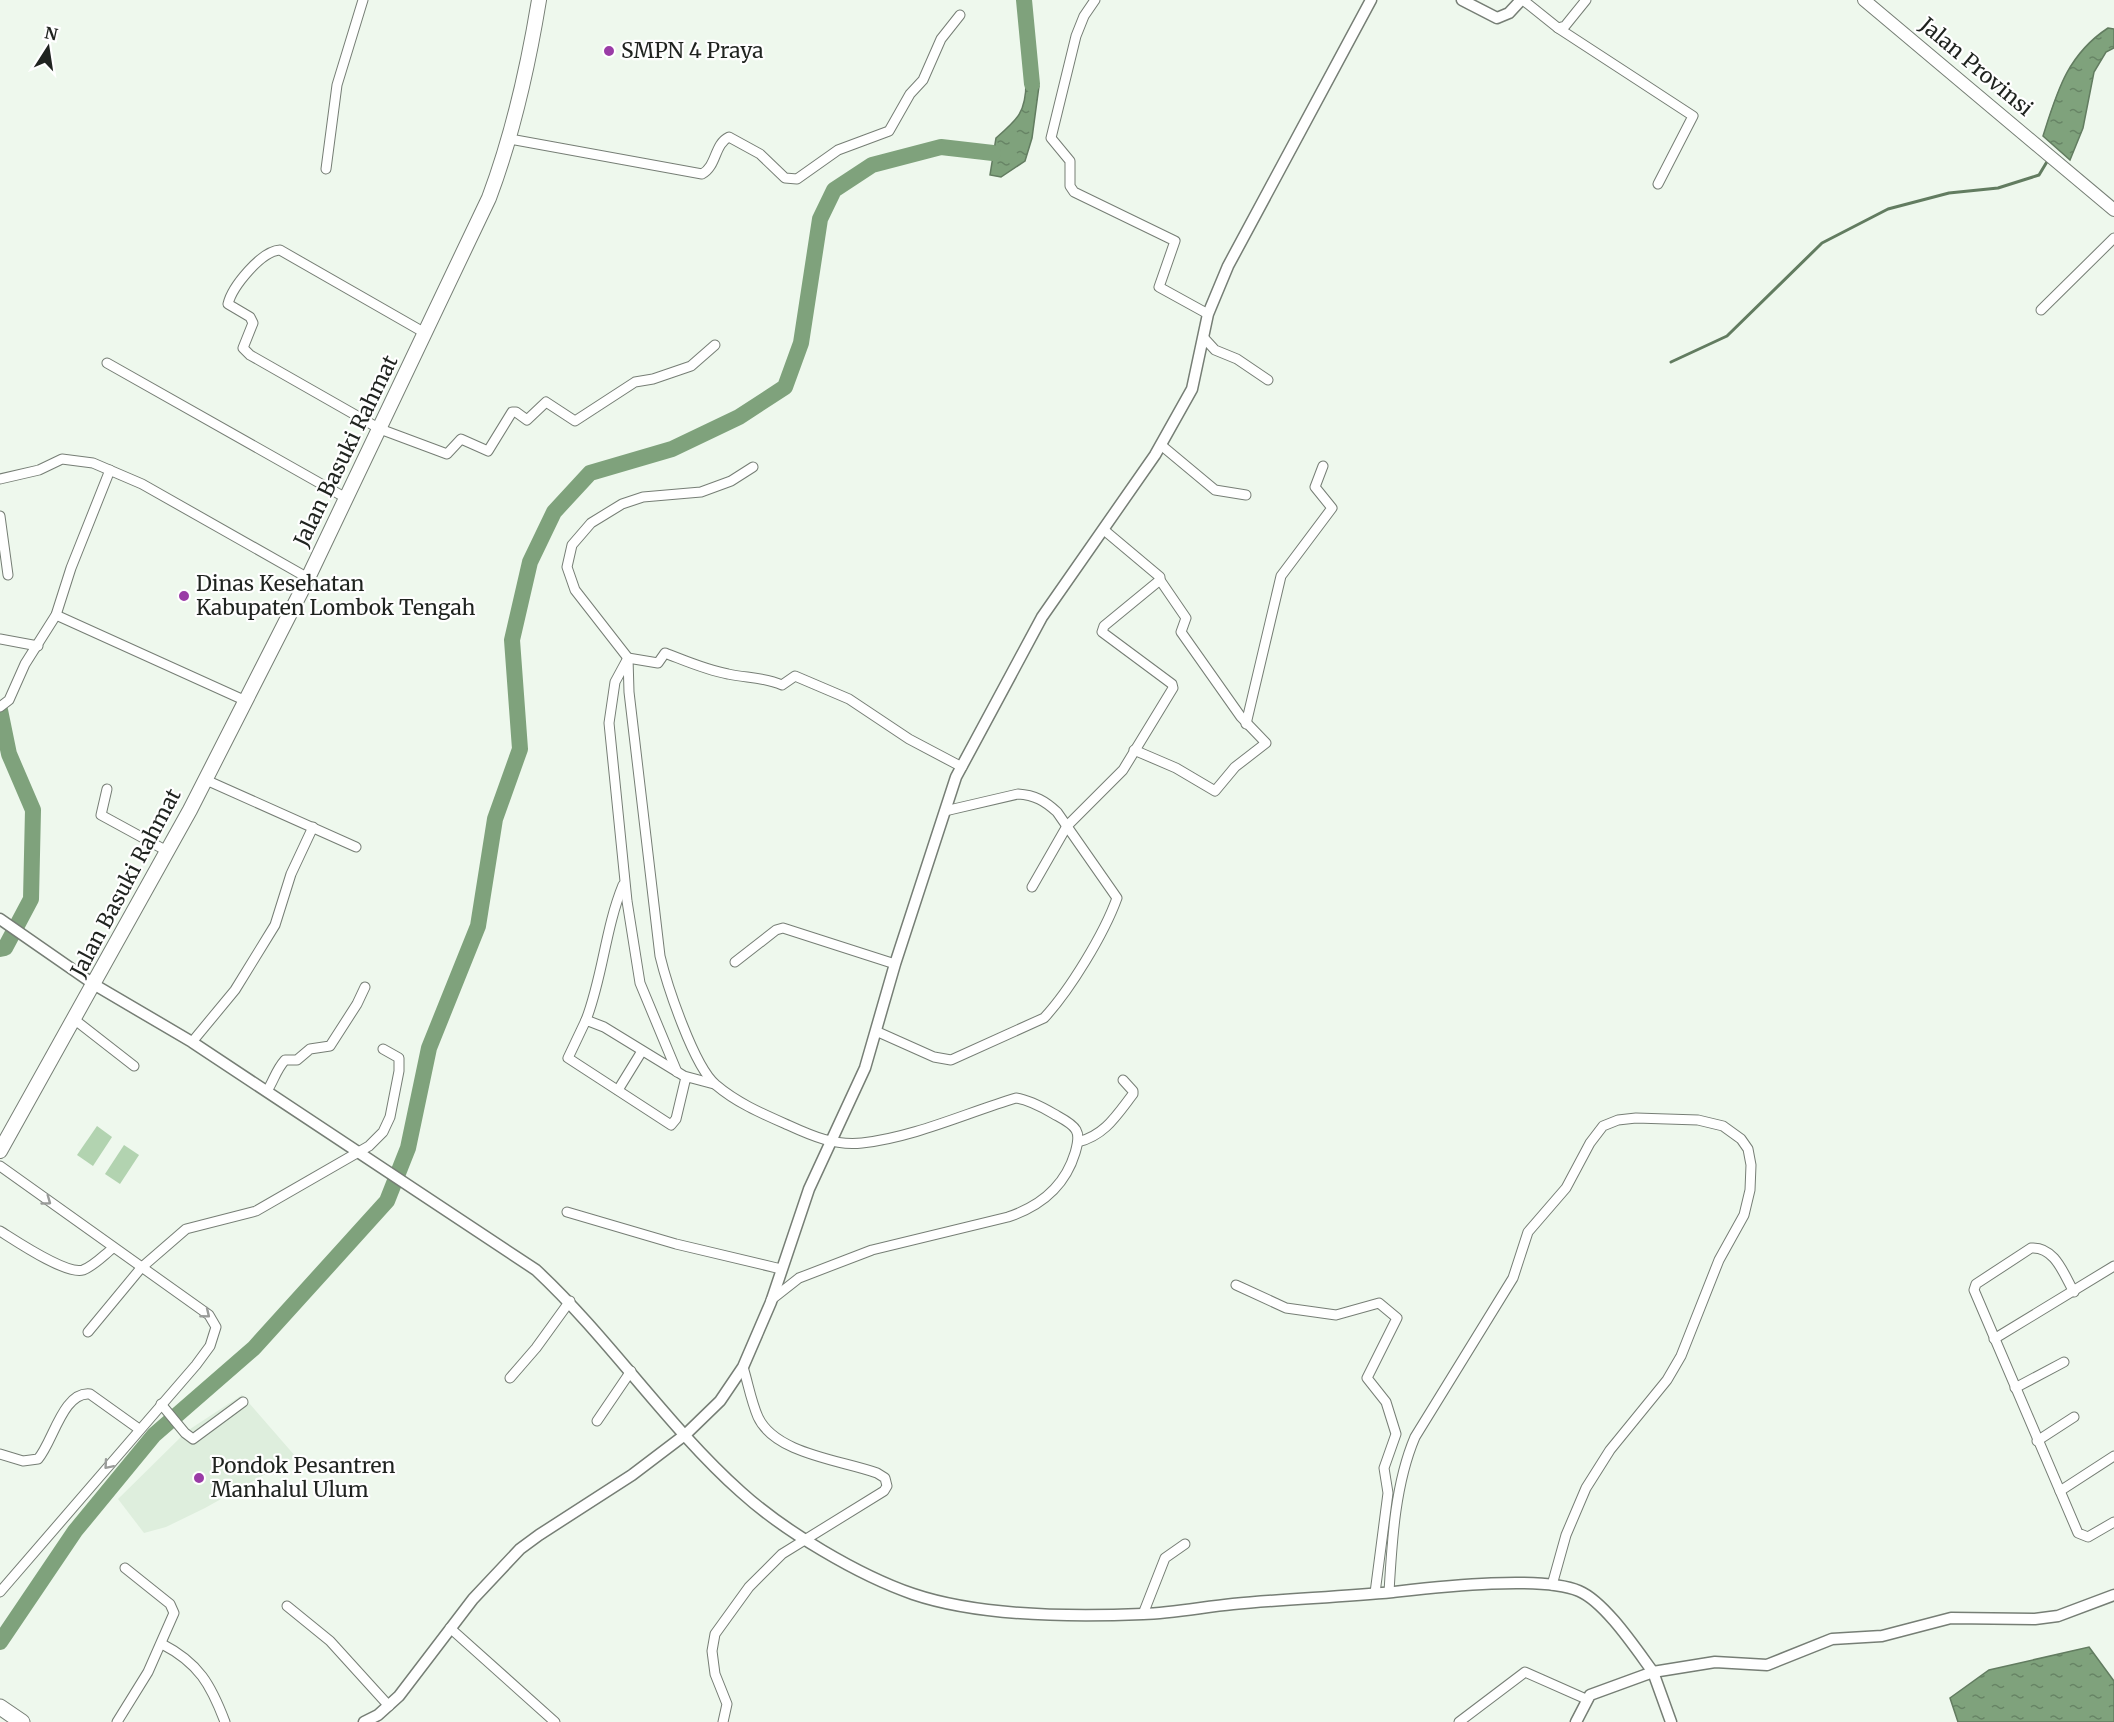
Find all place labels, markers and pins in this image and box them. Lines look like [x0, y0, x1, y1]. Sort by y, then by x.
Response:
place label: SMPN 4 Praya [621, 37, 763, 64]
marker: SMPN 4 Praya [602, 44, 616, 58]
place label: Dinas Kesehatan Kabupaten Lombok Tengah [196, 570, 476, 621]
marker: Dinas Kesehatan Kabupaten Lombok Tengah [177, 589, 191, 603]
place label: Pondok Pesantren Manhalul Ulum [211, 1452, 395, 1503]
marker: Pondok Pesantren Manhalul Ulum [192, 1471, 206, 1485]

